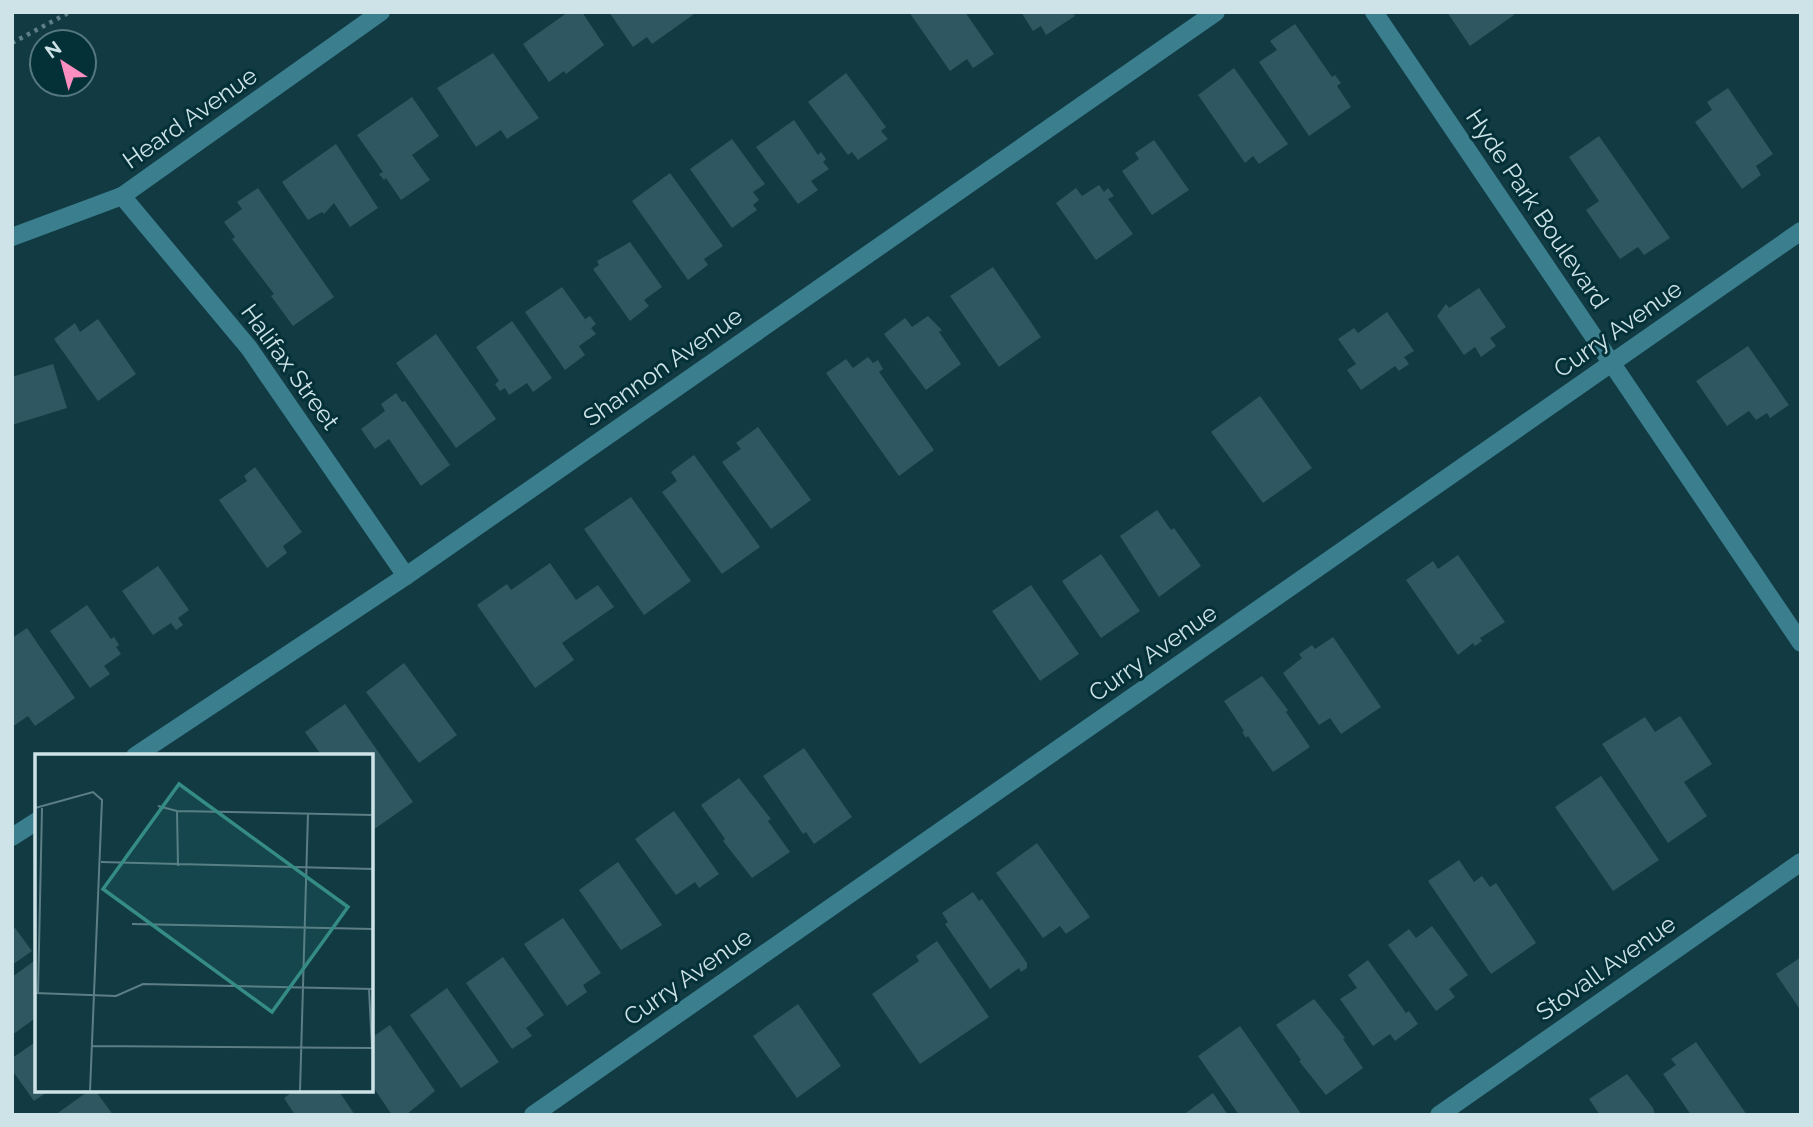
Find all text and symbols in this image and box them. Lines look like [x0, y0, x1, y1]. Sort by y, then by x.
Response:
north arrow [28, 28, 98, 98]
text: N [41, 36, 65, 62]
street label: Heard Avenue [117, 61, 262, 175]
street label: Hyde Park Boulevard [1460, 104, 1615, 314]
street label: Curry Avenue [1548, 274, 1687, 383]
street label: Halifax Street [235, 298, 346, 435]
street label: Shannon Avenue [578, 301, 748, 432]
street label: Curry Avenue [1083, 598, 1222, 707]
inset map [35, 754, 373, 1092]
street label: Stovall Avenue [1530, 909, 1681, 1026]
street label: Curry Avenue [618, 922, 757, 1031]

